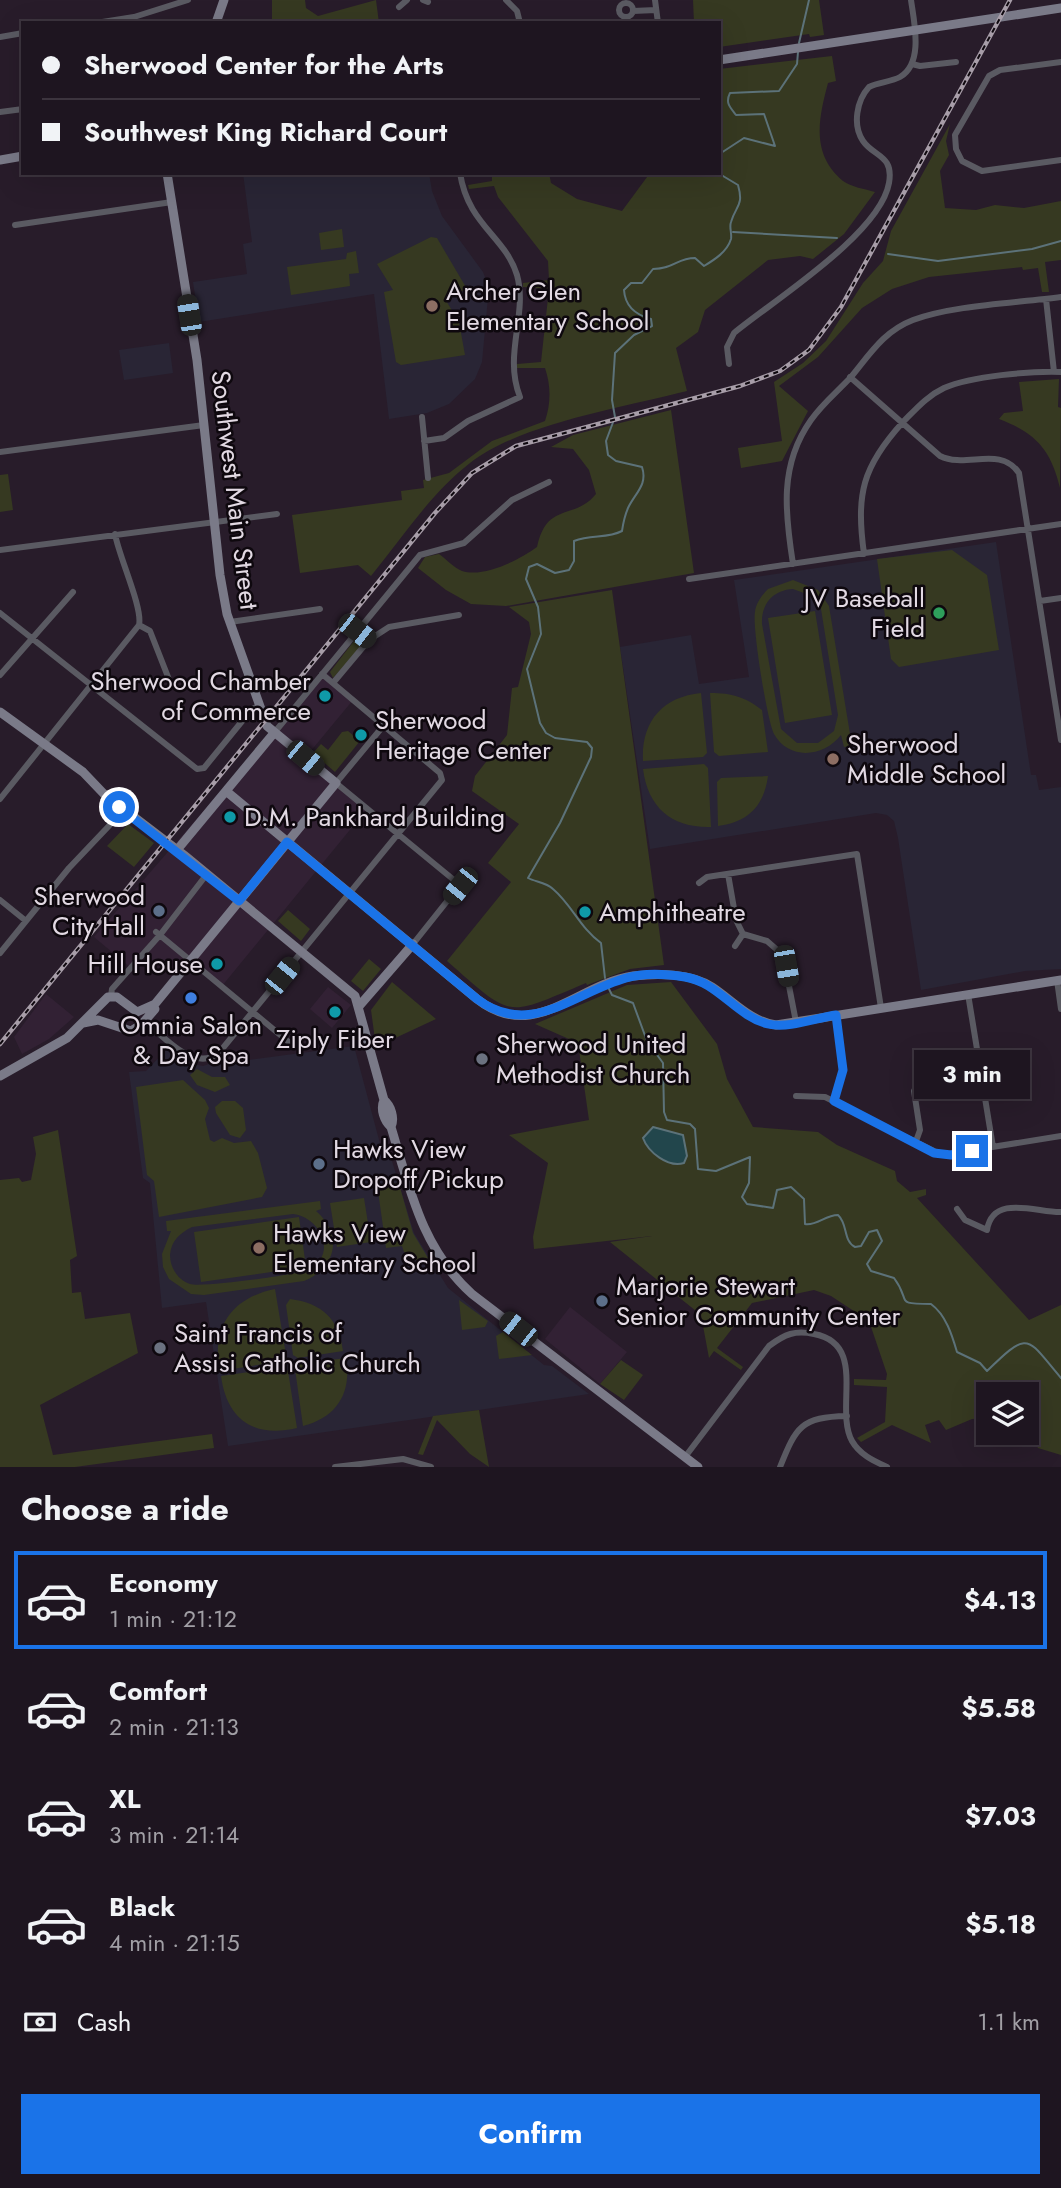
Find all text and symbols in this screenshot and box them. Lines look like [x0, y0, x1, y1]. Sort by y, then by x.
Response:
text: Sherwood Center for the Arts [84, 46, 444, 84]
text: Southwest King Richard Court [84, 113, 447, 151]
place label: Archer Glen Elementary School [446, 272, 649, 340]
car [176, 293, 203, 337]
marker: Archer Glen Elementary School [424, 298, 440, 314]
street label: Southwest Main Street [201, 368, 269, 613]
place label: JV Baseball Field [801, 579, 925, 647]
marker: JV Baseball Field [931, 605, 947, 621]
car [334, 610, 381, 652]
place label: Sherwood Chamber of Commerce [90, 662, 311, 730]
marker: Sherwood Chamber of Commerce [317, 688, 333, 704]
place label: Sherwood Heritage Center [375, 701, 551, 769]
place label: Sherwood Middle School [847, 725, 1006, 793]
marker: Sherwood Heritage Center [353, 727, 369, 743]
car [283, 736, 328, 780]
marker: Sherwood Middle School [825, 751, 841, 767]
route start [103, 791, 135, 823]
place label: D.M. Pankhard Building [244, 798, 505, 836]
marker: D.M. Pankhard Building [222, 809, 238, 825]
car [439, 863, 482, 909]
place label: Sherwood City Hall [34, 877, 145, 945]
place label: Amphitheatre [599, 893, 746, 931]
marker: Sherwood City Hall [151, 903, 167, 919]
marker: Amphitheatre [577, 904, 593, 920]
car [773, 943, 800, 989]
place label: Hill House [88, 945, 203, 983]
car [261, 953, 304, 999]
marker: Hill House [209, 956, 225, 972]
marker: Omnia Salon & Day Spa [183, 990, 199, 1006]
marker: Ziply Fiber [327, 1004, 343, 1020]
place label: Omnia Salon & Day Spa [120, 1006, 262, 1074]
place label: Ziply Fiber [276, 1020, 394, 1058]
place label: Sherwood United Methodist Church [496, 1025, 690, 1093]
callout: 3 min [914, 1050, 1030, 1098]
marker: Sherwood United Methodist Church [474, 1051, 490, 1067]
text: 3 min [942, 1057, 1002, 1091]
place label: Hawks View Dropoff/Pickup [333, 1130, 504, 1198]
route end [956, 1135, 988, 1167]
marker: Hawks View Dropoff/Pickup [311, 1156, 327, 1172]
place label: Hawks View Elementary School [273, 1214, 476, 1282]
marker: Hawks View Elementary School [251, 1240, 267, 1256]
place label: Marjorie Stewart Senior Community Center [616, 1267, 901, 1335]
marker: Marjorie Stewart Senior Community Center [594, 1293, 610, 1309]
car [495, 1308, 542, 1350]
place label: Saint Francis of Assisi Catholic Church [174, 1314, 421, 1382]
marker: Saint Francis of Assisi Catholic Church [152, 1340, 168, 1356]
map controls [976, 1382, 1039, 1445]
button: layers [976, 1382, 1039, 1445]
text: Choose a ride [21, 1486, 229, 1532]
text: Economy [109, 1564, 218, 1602]
icon: car [25, 1569, 88, 1632]
text: $4.13 [964, 1581, 1036, 1619]
text: 1 min · 21:12 [109, 1602, 237, 1636]
text: Comfort [109, 1672, 207, 1710]
icon: car [25, 1677, 88, 1740]
text: $5.58 [962, 1689, 1036, 1727]
text: 2 min · 21:13 [109, 1710, 239, 1744]
text: XL [109, 1780, 141, 1818]
icon: car [25, 1785, 88, 1848]
text: $7.03 [965, 1797, 1036, 1835]
text: 3 min · 21:14 [109, 1818, 239, 1852]
text: Black [109, 1888, 175, 1926]
icon: car [25, 1893, 88, 1956]
text: $5.18 [965, 1905, 1036, 1943]
text: 4 min · 21:15 [109, 1926, 240, 1960]
icon: cash [21, 2003, 59, 2041]
text: Cash [77, 2003, 131, 2041]
text: 1.1 km [977, 2005, 1040, 2039]
button: Confirm [21, 2094, 1040, 2174]

